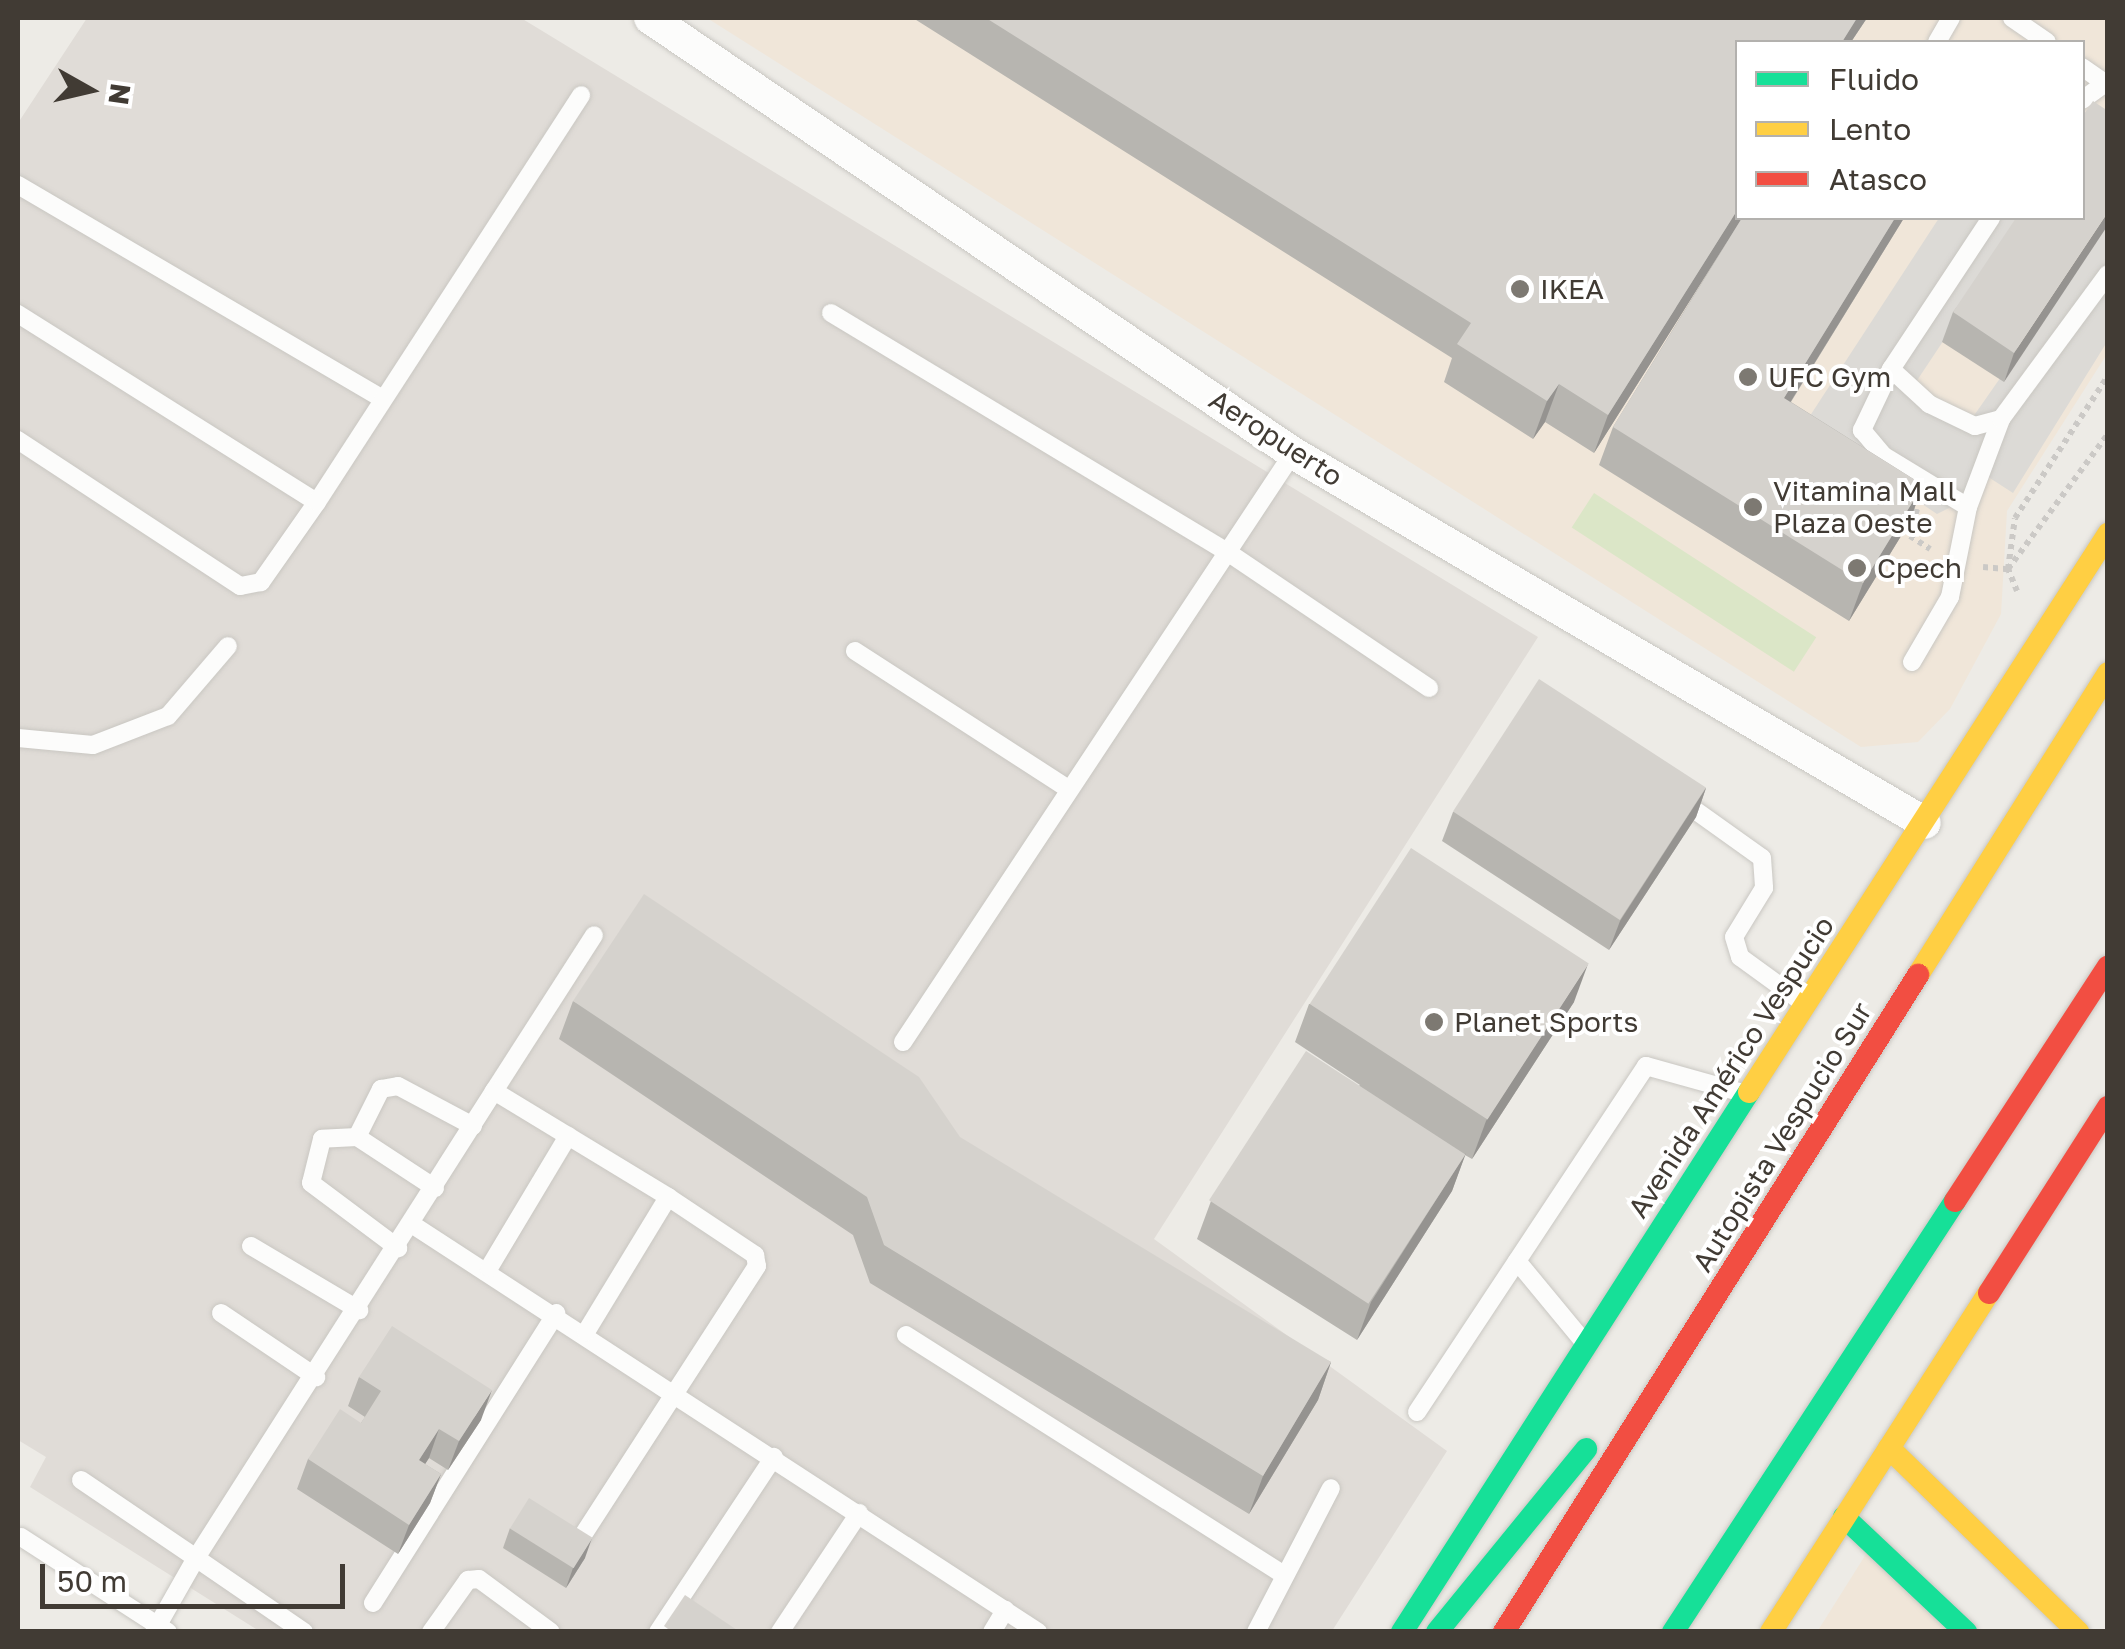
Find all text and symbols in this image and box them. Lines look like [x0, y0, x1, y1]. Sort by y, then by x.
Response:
north arrow [40, 40, 140, 140]
legend [1735, 40, 2085, 220]
text: Fluido [1829, 61, 1919, 97]
text: N [102, 81, 138, 107]
text: Lento [1829, 111, 1911, 147]
text: Atasco [1829, 161, 1927, 197]
place label: IKEA [1540, 272, 1604, 306]
marker: IKEA [1509, 278, 1531, 300]
place label: UFC Gym [1768, 360, 1891, 394]
marker: UFC Gym [1737, 366, 1759, 388]
street label: Aeropuerto [1203, 383, 1349, 493]
place label: Vitamina Mall Plaza Oeste [1773, 474, 1956, 540]
marker: Vitamina Mall Plaza Oeste [1742, 496, 1764, 518]
place label: Cpech [1877, 551, 1962, 585]
marker: Cpech [1846, 557, 1868, 579]
street label: Avenida Américo Vespucio [1621, 910, 1841, 1224]
street label: Autopista Vespucio Sur [1685, 996, 1879, 1278]
place label: Planet Sports [1454, 1005, 1638, 1039]
marker: Planet Sports [1423, 1011, 1445, 1033]
scale bar [45, 1544, 350, 1606]
text: 50 m [57, 1563, 127, 1599]

